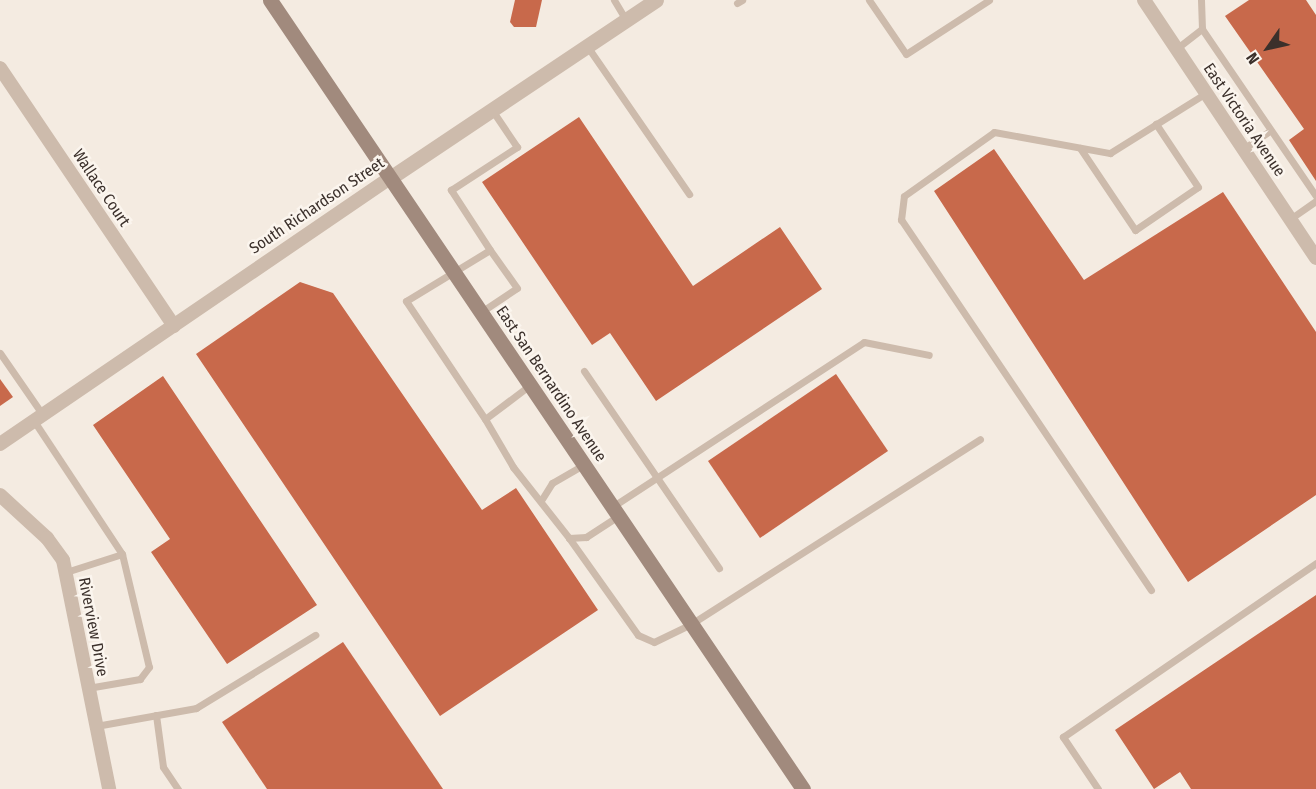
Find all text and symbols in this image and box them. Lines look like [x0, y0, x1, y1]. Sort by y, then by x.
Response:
north arrow [1238, 18, 1298, 78]
text: N [1242, 49, 1263, 68]
street label: East Victoria Avenue [1199, 60, 1289, 180]
street label: Wallace Court [68, 146, 134, 230]
street label: South Richardson Street [246, 154, 388, 258]
street label: East San Bernardino Avenue [492, 302, 610, 466]
street label: Riverview Drive [74, 576, 112, 678]

